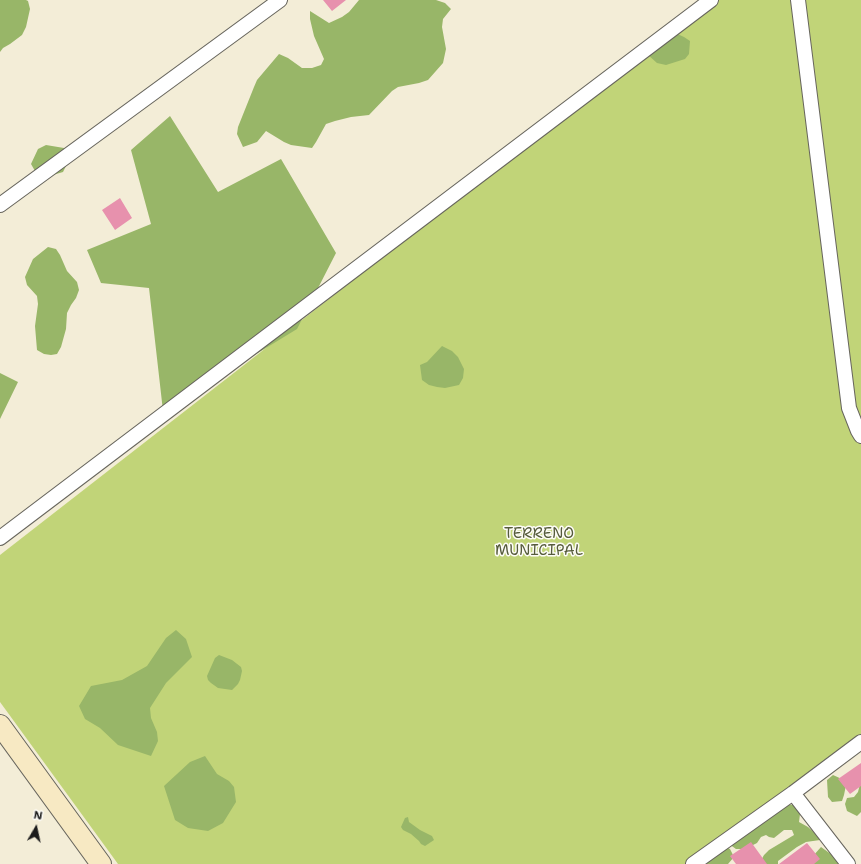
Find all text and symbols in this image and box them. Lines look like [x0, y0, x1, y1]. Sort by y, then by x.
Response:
park label: TERRENO MUNICIPAL [495, 525, 583, 560]
north arrow [16, 808, 56, 848]
text: N [32, 808, 43, 824]

